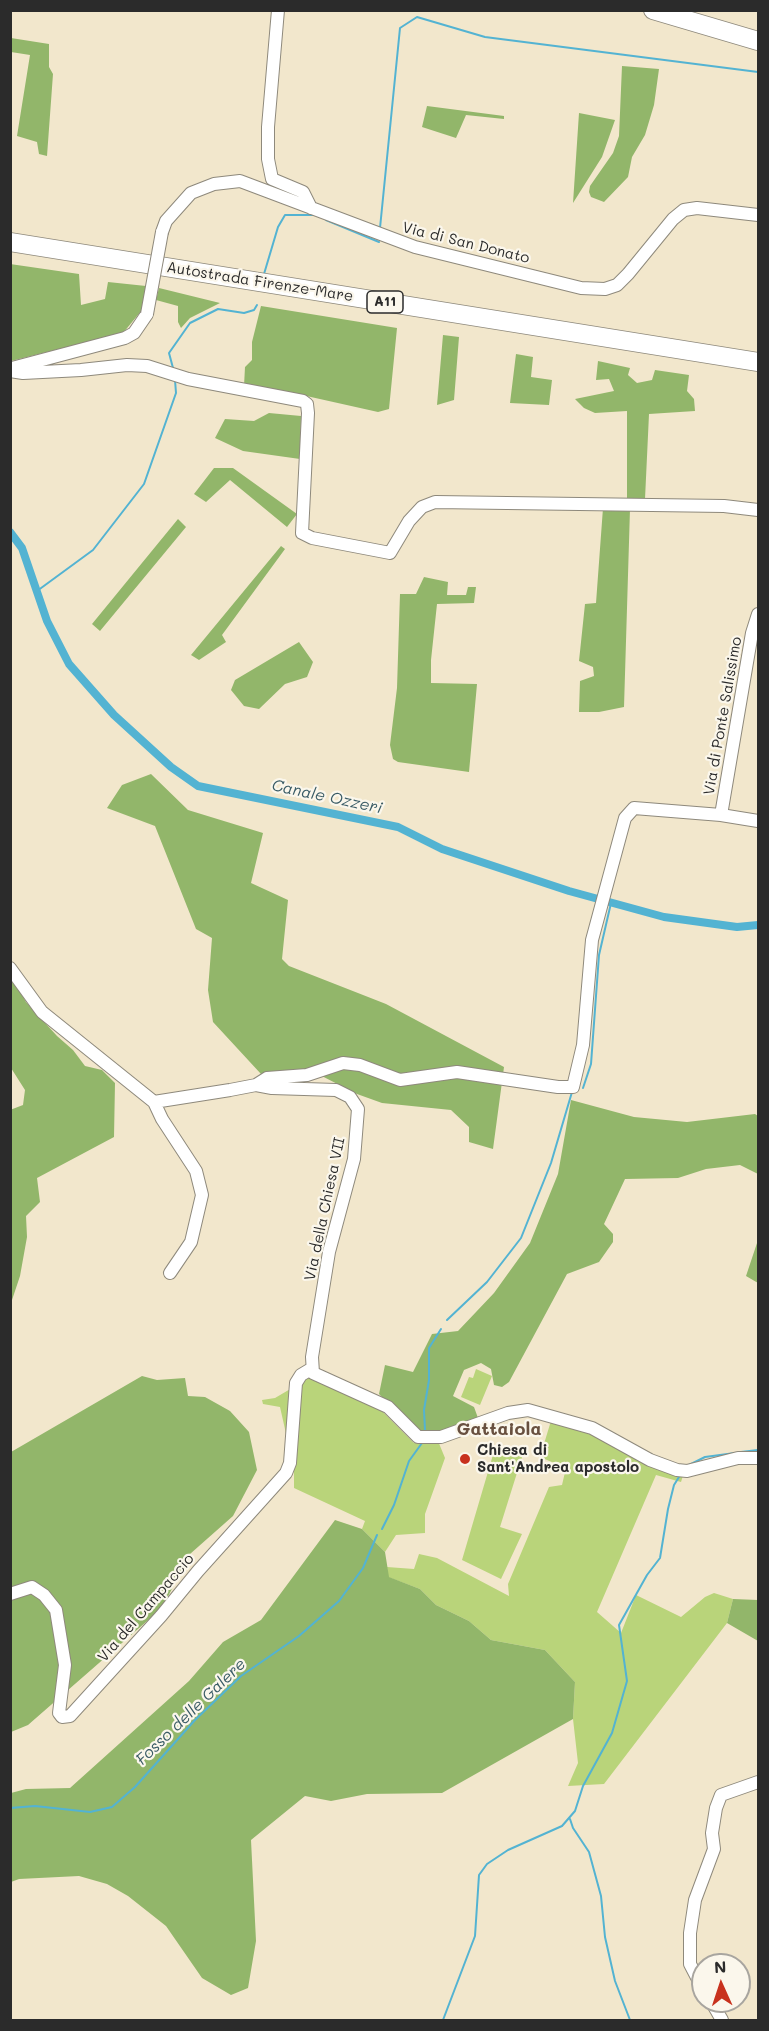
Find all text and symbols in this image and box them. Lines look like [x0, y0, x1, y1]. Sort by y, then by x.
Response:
street label: Via di San Donato [400, 218, 532, 268]
street label: Autostrada Firenze-Mare [165, 258, 355, 306]
road number: A11 [367, 291, 403, 313]
street label: Via di Ponte Salissimo [700, 635, 746, 797]
water label: Canale Ozzeri [270, 776, 384, 818]
street label: Via della Chiesa VII [301, 1136, 349, 1282]
district label: Gattaiola [457, 1418, 541, 1440]
place label: Chiesa di Sant'Andrea apostolo [477, 1441, 639, 1476]
marker: Chiesa di Sant'Andrea apostolo [458, 1452, 472, 1466]
street label: Via del Campaccio [94, 1550, 198, 1666]
water label: Fosso delle Galere [132, 1655, 250, 1769]
north arrow [691, 1953, 751, 2013]
text: N [714, 1956, 727, 1977]

